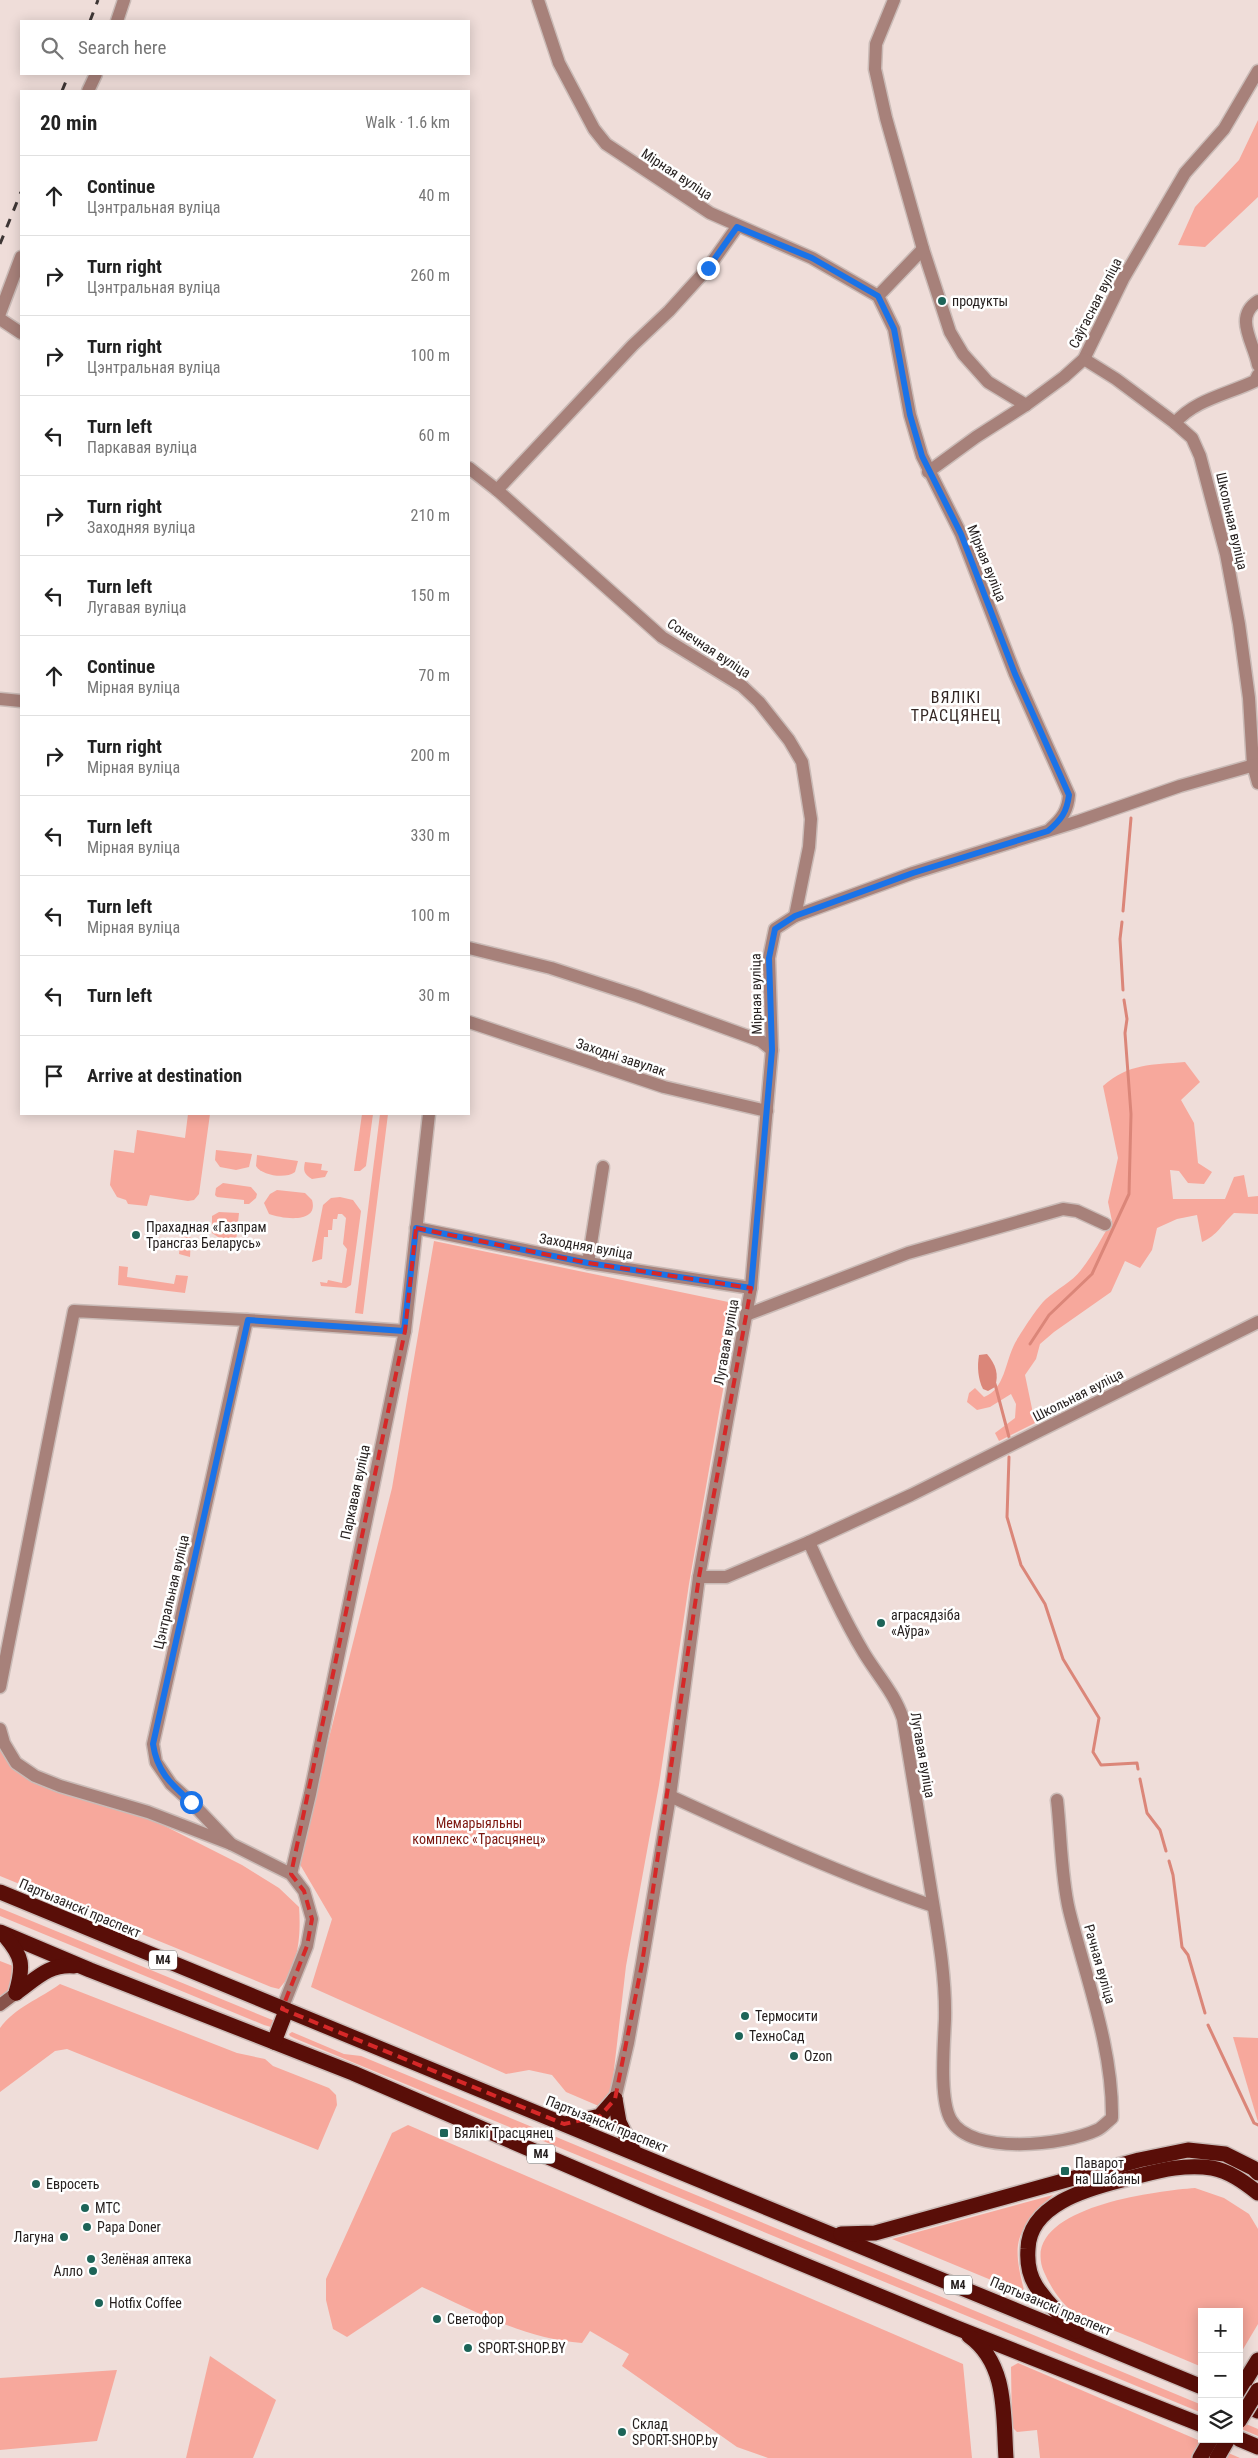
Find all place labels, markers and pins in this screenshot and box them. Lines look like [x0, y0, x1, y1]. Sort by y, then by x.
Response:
place label: продукты [952, 293, 1008, 309]
marker: продукты [936, 295, 948, 307]
place label: Прахадная «Газпрам Трансгаз Беларусь» [146, 1219, 266, 1251]
marker: Прахадная «Газпрам Трансгаз Беларусь» [130, 1229, 142, 1241]
place label: аграсядзіба «Аўра» [891, 1607, 960, 1639]
marker: аграсядзіба «Аўра» [875, 1617, 887, 1629]
place label: Термосити [755, 2008, 818, 2024]
marker: Термосити [739, 2010, 751, 2022]
place label: ТехноСад [749, 2028, 805, 2044]
marker: ТехноСад [733, 2030, 745, 2042]
place label: Ozon [804, 2048, 832, 2064]
marker: Ozon [788, 2050, 800, 2062]
place label: Вялікі Трасцянец [454, 2125, 553, 2141]
marker: Вялікі Трасцянец [438, 2127, 450, 2139]
place label: Паварот на Шабаны [1075, 2155, 1140, 2187]
marker: Паварот на Шабаны [1059, 2165, 1071, 2177]
place label: Евросеть [46, 2176, 100, 2192]
marker: Евросеть [30, 2178, 42, 2190]
place label: МТС [95, 2200, 120, 2216]
marker: МТС [79, 2202, 91, 2214]
place label: Papa Doner [97, 2219, 161, 2235]
marker: Papa Doner [81, 2221, 93, 2233]
place label: Лагуна [14, 2229, 54, 2245]
marker: Лагуна [58, 2231, 70, 2243]
place label: Зелёная аптека [101, 2251, 192, 2267]
marker: Зелёная аптека [85, 2253, 97, 2265]
place label: Алло [53, 2263, 83, 2279]
marker: Алло [87, 2265, 99, 2277]
place label: Hotfix Coffee [109, 2295, 182, 2311]
marker: Hotfix Coffee [93, 2297, 105, 2309]
place label: Светофор [447, 2311, 504, 2327]
marker: Светофор [431, 2313, 443, 2325]
place label: SPORT-SHOP.BY [478, 2340, 566, 2356]
marker: SPORT-SHOP.BY [462, 2342, 474, 2354]
place label: Склад SPORT-SHOP.by [632, 2416, 718, 2448]
marker: Склад SPORT-SHOP.by [616, 2426, 628, 2438]

